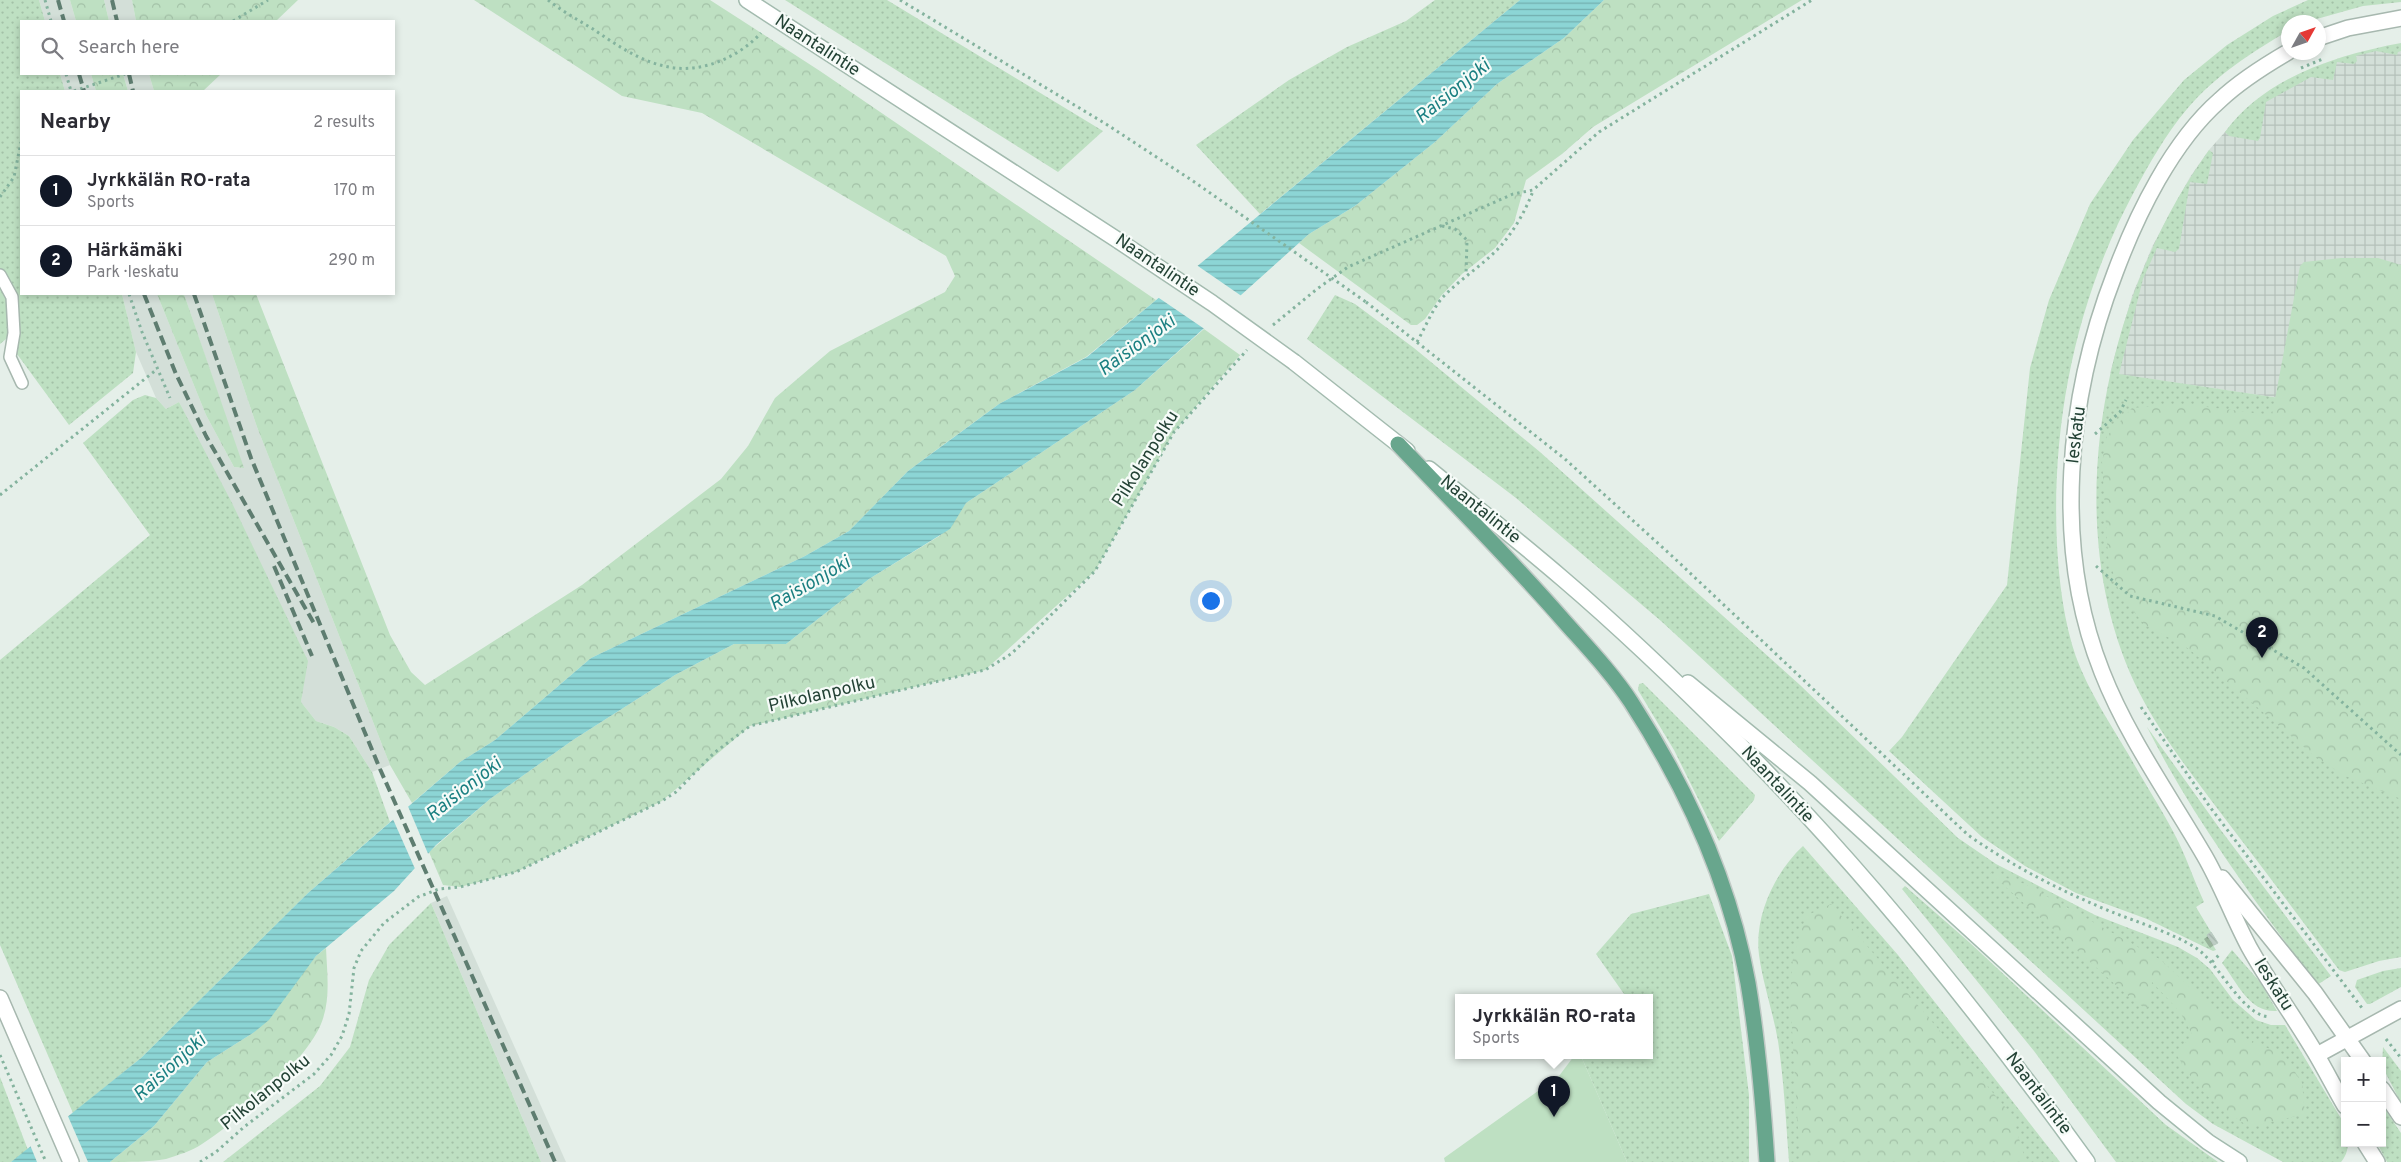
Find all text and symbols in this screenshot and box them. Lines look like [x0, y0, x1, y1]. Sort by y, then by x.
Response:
street label: Naantalintie [770, 10, 864, 82]
north arrow [2281, 15, 2326, 60]
search box [20, 20, 395, 75]
icon: search [38, 34, 66, 62]
text: Search here [78, 36, 180, 60]
water label: Raisionjoki [1411, 54, 1496, 130]
text: Nearby [40, 109, 111, 136]
text: 2 results [313, 113, 375, 133]
text: Jyrkkälän RO-rata [87, 169, 250, 193]
text: 1 [53, 181, 59, 201]
text: 170 m [334, 181, 375, 201]
text: Sports [87, 193, 135, 213]
street label: Naantalintie [1110, 229, 1204, 303]
text: Härkämäki [87, 239, 183, 263]
text: 2 [51, 251, 61, 271]
text: 290 m [328, 251, 375, 271]
text: Park · Ieskatu [87, 263, 179, 283]
water label: Raisionjoki [1094, 309, 1181, 382]
street label: Ieskatu [2062, 405, 2092, 465]
street label: Pilkolanpolku [1107, 407, 1185, 511]
street label: Naantalintie [1435, 470, 1525, 550]
water label: Raisionjoki [765, 551, 856, 617]
your location [1198, 588, 1224, 614]
pin: 2 [2246, 617, 2278, 658]
street label: Pilkolanpolku [766, 672, 878, 718]
street label: Naantalintie [1735, 742, 1819, 828]
water label: Raisionjoki [421, 752, 508, 827]
street label: Ieskatu [2248, 954, 2298, 1016]
popup [1455, 994, 1653, 1059]
text: Jyrkkälän RO-rata [1472, 1005, 1636, 1029]
water label: Raisionjoki [129, 1028, 212, 1107]
text: Sports [1472, 1029, 1520, 1049]
street label: Naantalintie [2000, 1048, 2076, 1140]
street label: Pilkolanpolku [216, 1050, 316, 1136]
map controls [2341, 1057, 2386, 1147]
button: + [2341, 1057, 2386, 1102]
pin: 1 [1538, 1076, 1570, 1117]
button: − [2341, 1102, 2386, 1147]

